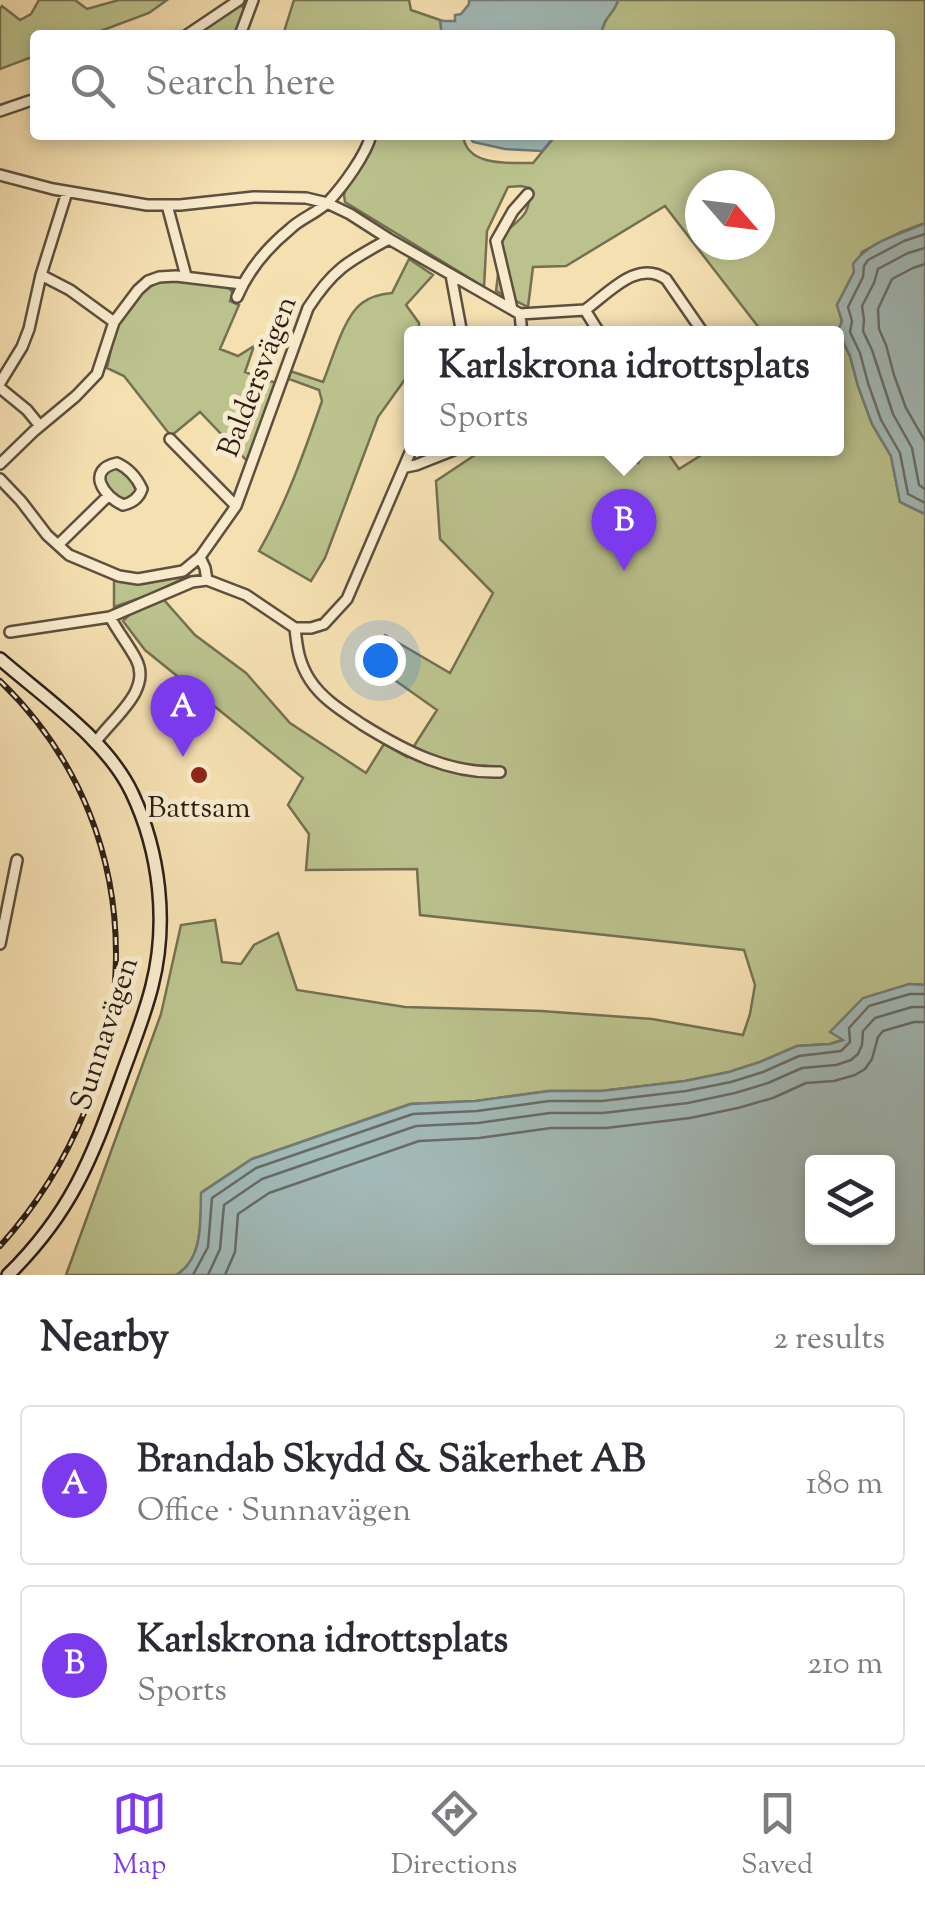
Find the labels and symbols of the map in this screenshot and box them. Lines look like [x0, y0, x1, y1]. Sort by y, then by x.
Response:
north arrow [685, 170, 775, 260]
street label: Baldersvägen [209, 290, 310, 464]
pin: B [592, 488, 656, 571]
your location [355, 635, 406, 686]
pin: A [150, 674, 216, 757]
marker: Battsam [188, 764, 210, 786]
place label: Battsam [147, 788, 251, 831]
street label: Sunnavägen [61, 951, 151, 1116]

